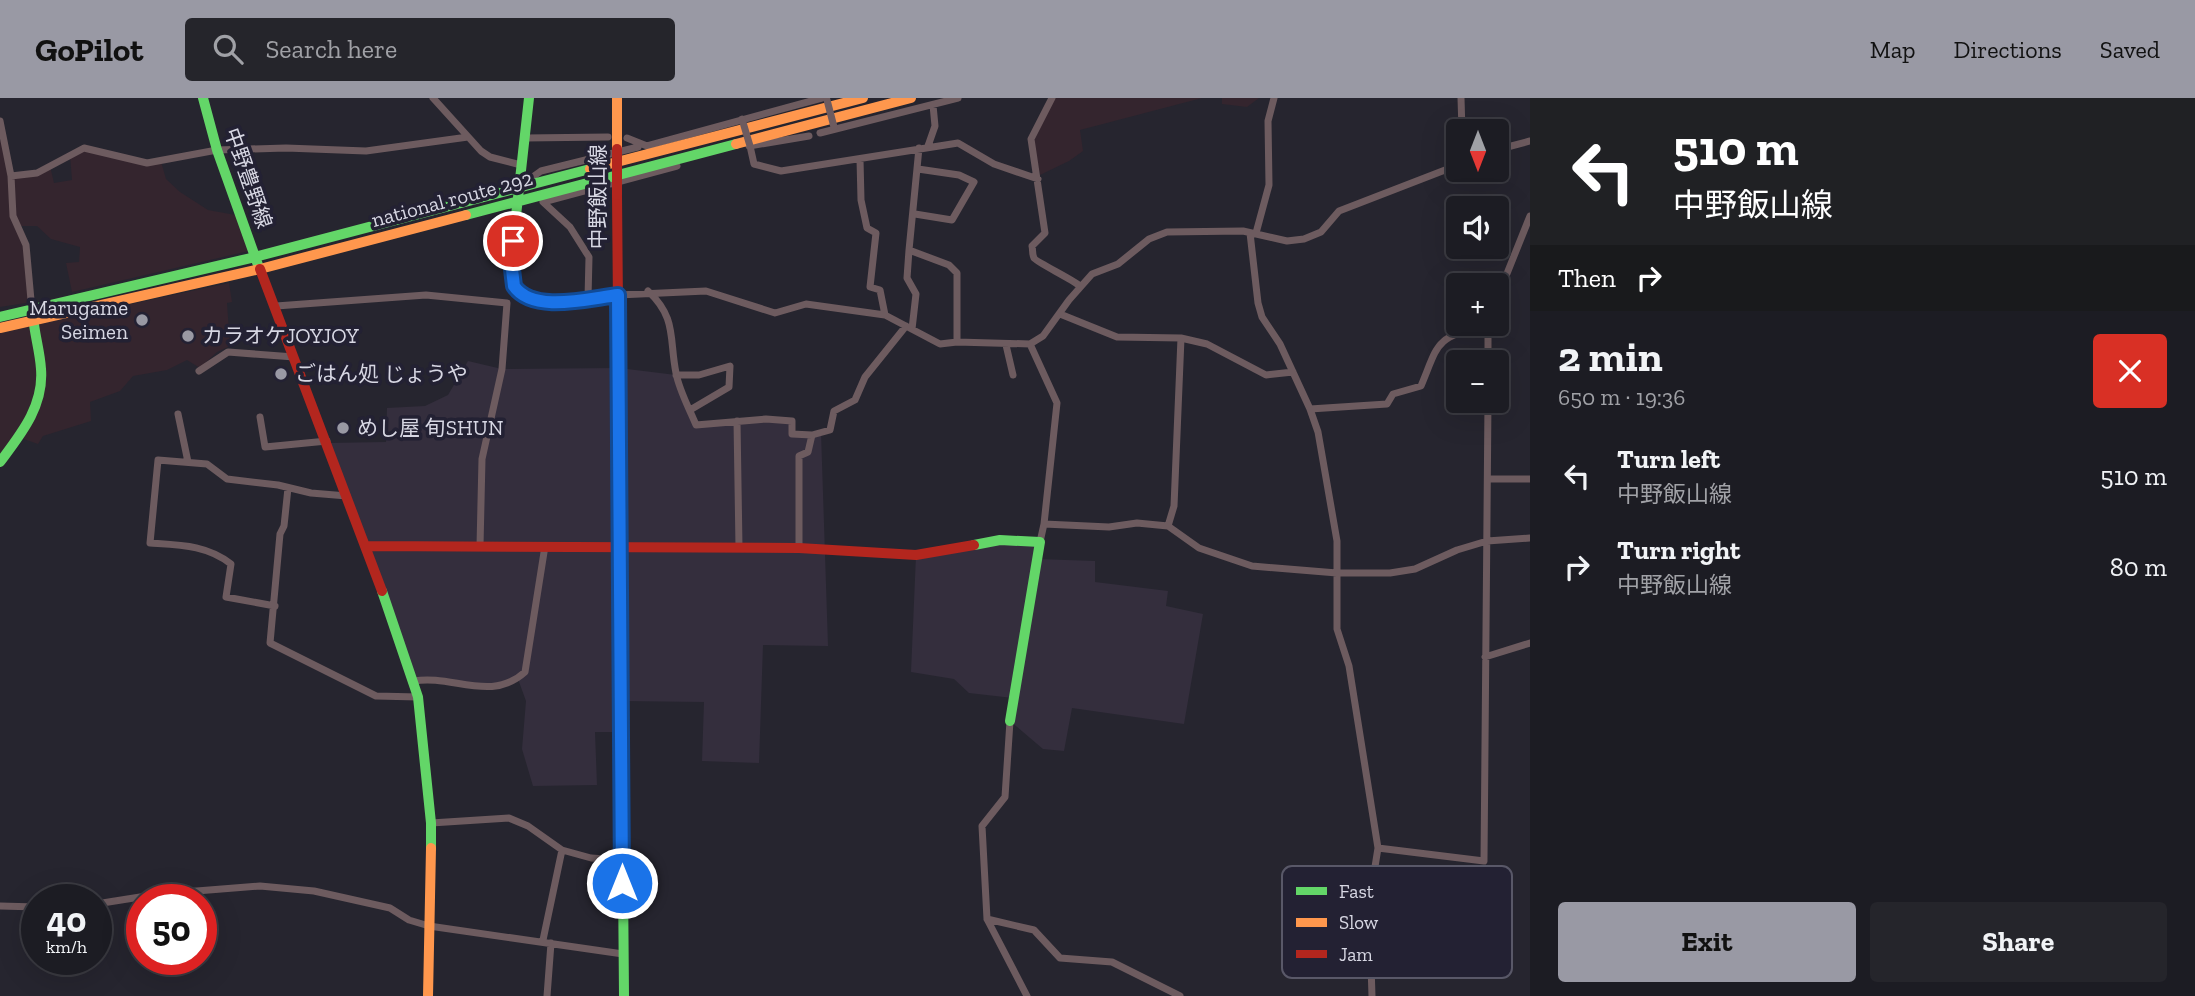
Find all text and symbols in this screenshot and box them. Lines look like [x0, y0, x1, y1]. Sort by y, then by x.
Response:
search box [185, 18, 675, 81]
text: GoPilot [35, 30, 143, 69]
icon: search [209, 30, 247, 68]
text: Search here [265, 33, 397, 65]
text: Map [1870, 35, 1916, 64]
text: Directions [1954, 35, 2062, 64]
text: Saved [2100, 35, 2160, 64]
north arrow [1446, 119, 1508, 182]
map controls [1446, 119, 1509, 413]
text: 510 m [1673, 119, 1799, 178]
street label: 中野豊野線 [220, 124, 277, 232]
icon: left [1558, 126, 1649, 217]
street label: 中野飯山線 [585, 145, 610, 250]
street label: national route 292 [369, 165, 535, 232]
text: 中野飯山線 [1673, 186, 1833, 224]
button: sound [1446, 196, 1509, 259]
pin [483, 211, 543, 271]
icon: arrive [494, 222, 532, 260]
icon: right [1630, 259, 1668, 297]
text: Then [1558, 262, 1616, 294]
button: + [1446, 273, 1509, 336]
place label: Marugame Seimen [29, 295, 128, 344]
marker: Marugame Seimen [134, 312, 150, 328]
place label: カラオケJOYJOY [202, 323, 359, 348]
marker: カラオケJOYJOY [180, 328, 196, 344]
text: 2 min [1558, 331, 1663, 382]
button: close [2093, 334, 2167, 408]
button: − [1446, 350, 1509, 413]
place label: ごはん処 じょうや [295, 361, 468, 386]
marker: ごはん処 じょうや [273, 366, 289, 382]
text: 650 m · 19:36 [1558, 383, 1685, 411]
place label: めし屋 旬SHUN [357, 415, 503, 440]
marker: めし屋 旬SHUN [335, 420, 351, 436]
text: Turn left [1617, 443, 1720, 475]
icon: left [1558, 457, 1596, 495]
text: 510 m [2100, 460, 2167, 492]
text: 中野飯山線 [1617, 480, 1732, 508]
text: Turn right [1617, 534, 1740, 566]
icon: right [1558, 548, 1596, 586]
text: 80 m [2110, 551, 2167, 583]
text: 中野飯山線 [1617, 571, 1732, 599]
position arrow [585, 846, 659, 920]
legend [1282, 866, 1512, 978]
text: Fast [1339, 880, 1374, 903]
speed limit sign: 50 [126, 884, 217, 975]
text: 40 [46, 899, 87, 941]
button: Exit [1558, 902, 1856, 982]
button: Share [1870, 902, 2167, 982]
text: Slow [1339, 911, 1379, 934]
text: km/h [46, 936, 87, 958]
text: Jam [1339, 943, 1373, 966]

